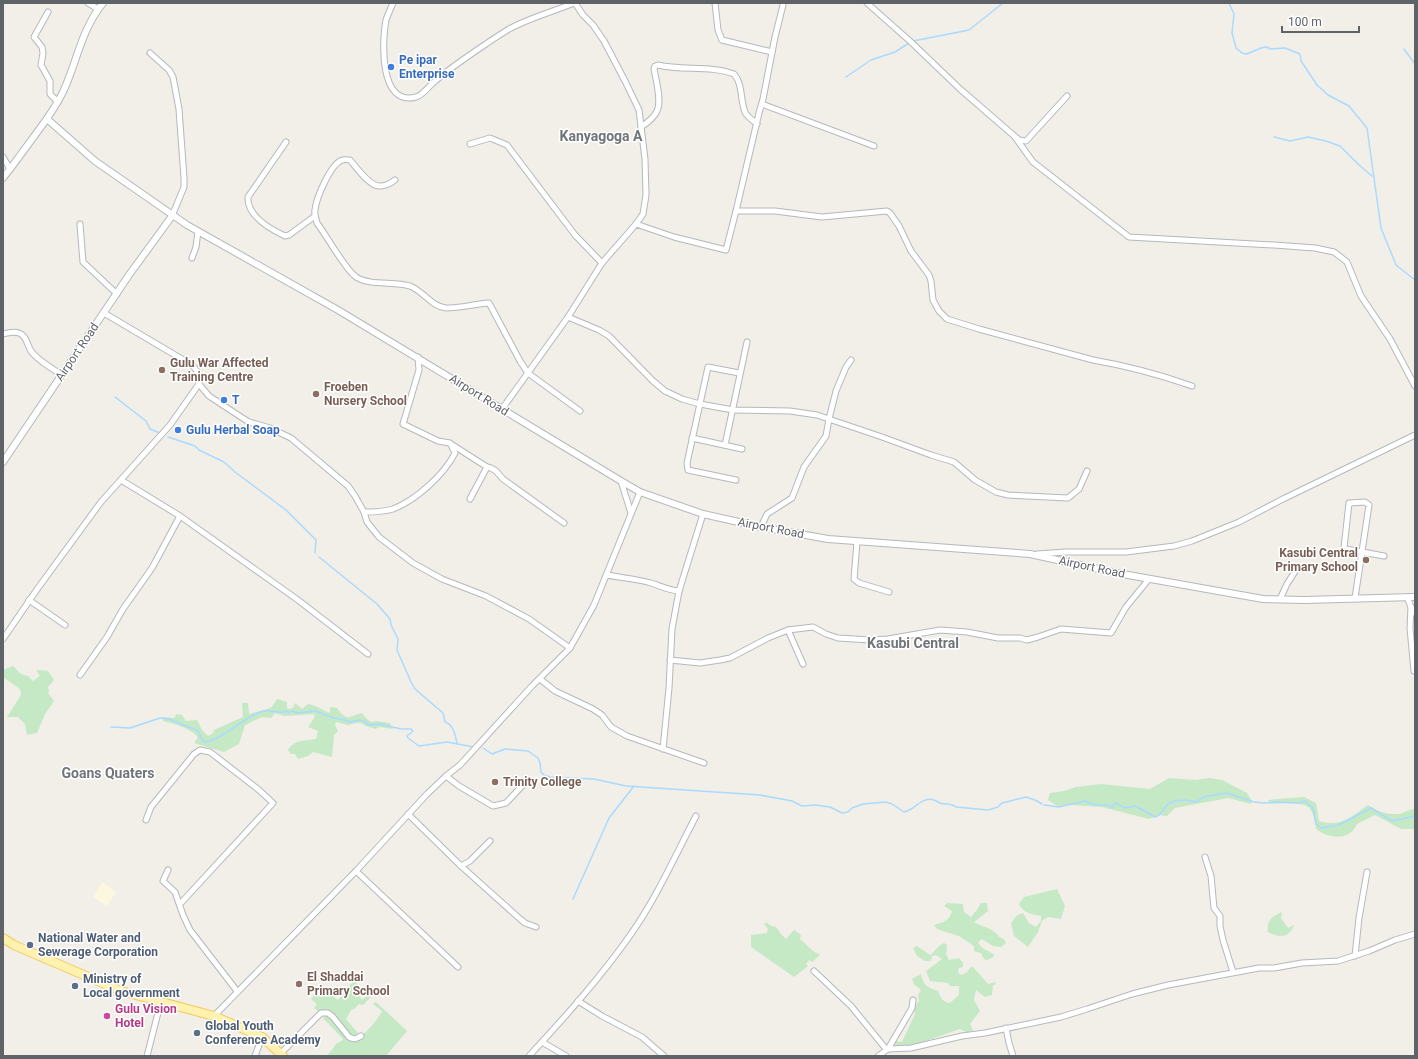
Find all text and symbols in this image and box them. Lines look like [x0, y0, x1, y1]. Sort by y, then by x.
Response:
scale bar [1282, 8, 1359, 34]
text: 100 m [1288, 15, 1322, 29]
place label: Pe ipar Enterprise [399, 53, 455, 81]
marker: Pe ipar Enterprise [386, 62, 396, 72]
district label: Kanyagoga A [560, 128, 643, 144]
street label: Airport Road [52, 320, 102, 384]
place label: Gulu War Affected Training Centre [170, 356, 269, 384]
marker: Gulu War Affected Training Centre [157, 365, 167, 375]
street label: Airport Road [447, 371, 511, 419]
place label: Froeben Nursery School [324, 380, 407, 408]
marker: Froeben Nursery School [311, 389, 321, 399]
place label: T [232, 393, 240, 407]
marker: T [219, 395, 229, 405]
place label: Gulu Herbal Soap [186, 423, 280, 437]
marker: Gulu Herbal Soap [173, 425, 183, 435]
street label: Airport Road [737, 515, 805, 541]
place label: Kasubi Central Primary School [1275, 546, 1358, 574]
street label: Airport Road [1058, 553, 1126, 581]
marker: Kasubi Central Primary School [1361, 555, 1371, 565]
district label: Kasubi Central [867, 635, 959, 651]
district label: Goans Quaters [61, 765, 155, 781]
place label: Trinity College [503, 775, 582, 789]
marker: Trinity College [490, 777, 500, 787]
place label: National Water and Sewerage Corporation [38, 931, 158, 959]
marker: National Water and Sewerage Corporation [25, 940, 35, 950]
place label: El Shaddai Primary School [307, 970, 390, 998]
place label: Ministry of Local government [83, 972, 180, 1000]
marker: El Shaddai Primary School [294, 979, 304, 989]
marker: Ministry of Local government [70, 981, 80, 991]
place label: Gulu Vision Hotel [115, 1002, 177, 1030]
marker: Gulu Vision Hotel [102, 1011, 112, 1021]
place label: Global Youth Conference Academy [205, 1019, 322, 1047]
marker: Global Youth Conference Academy [192, 1028, 202, 1038]

